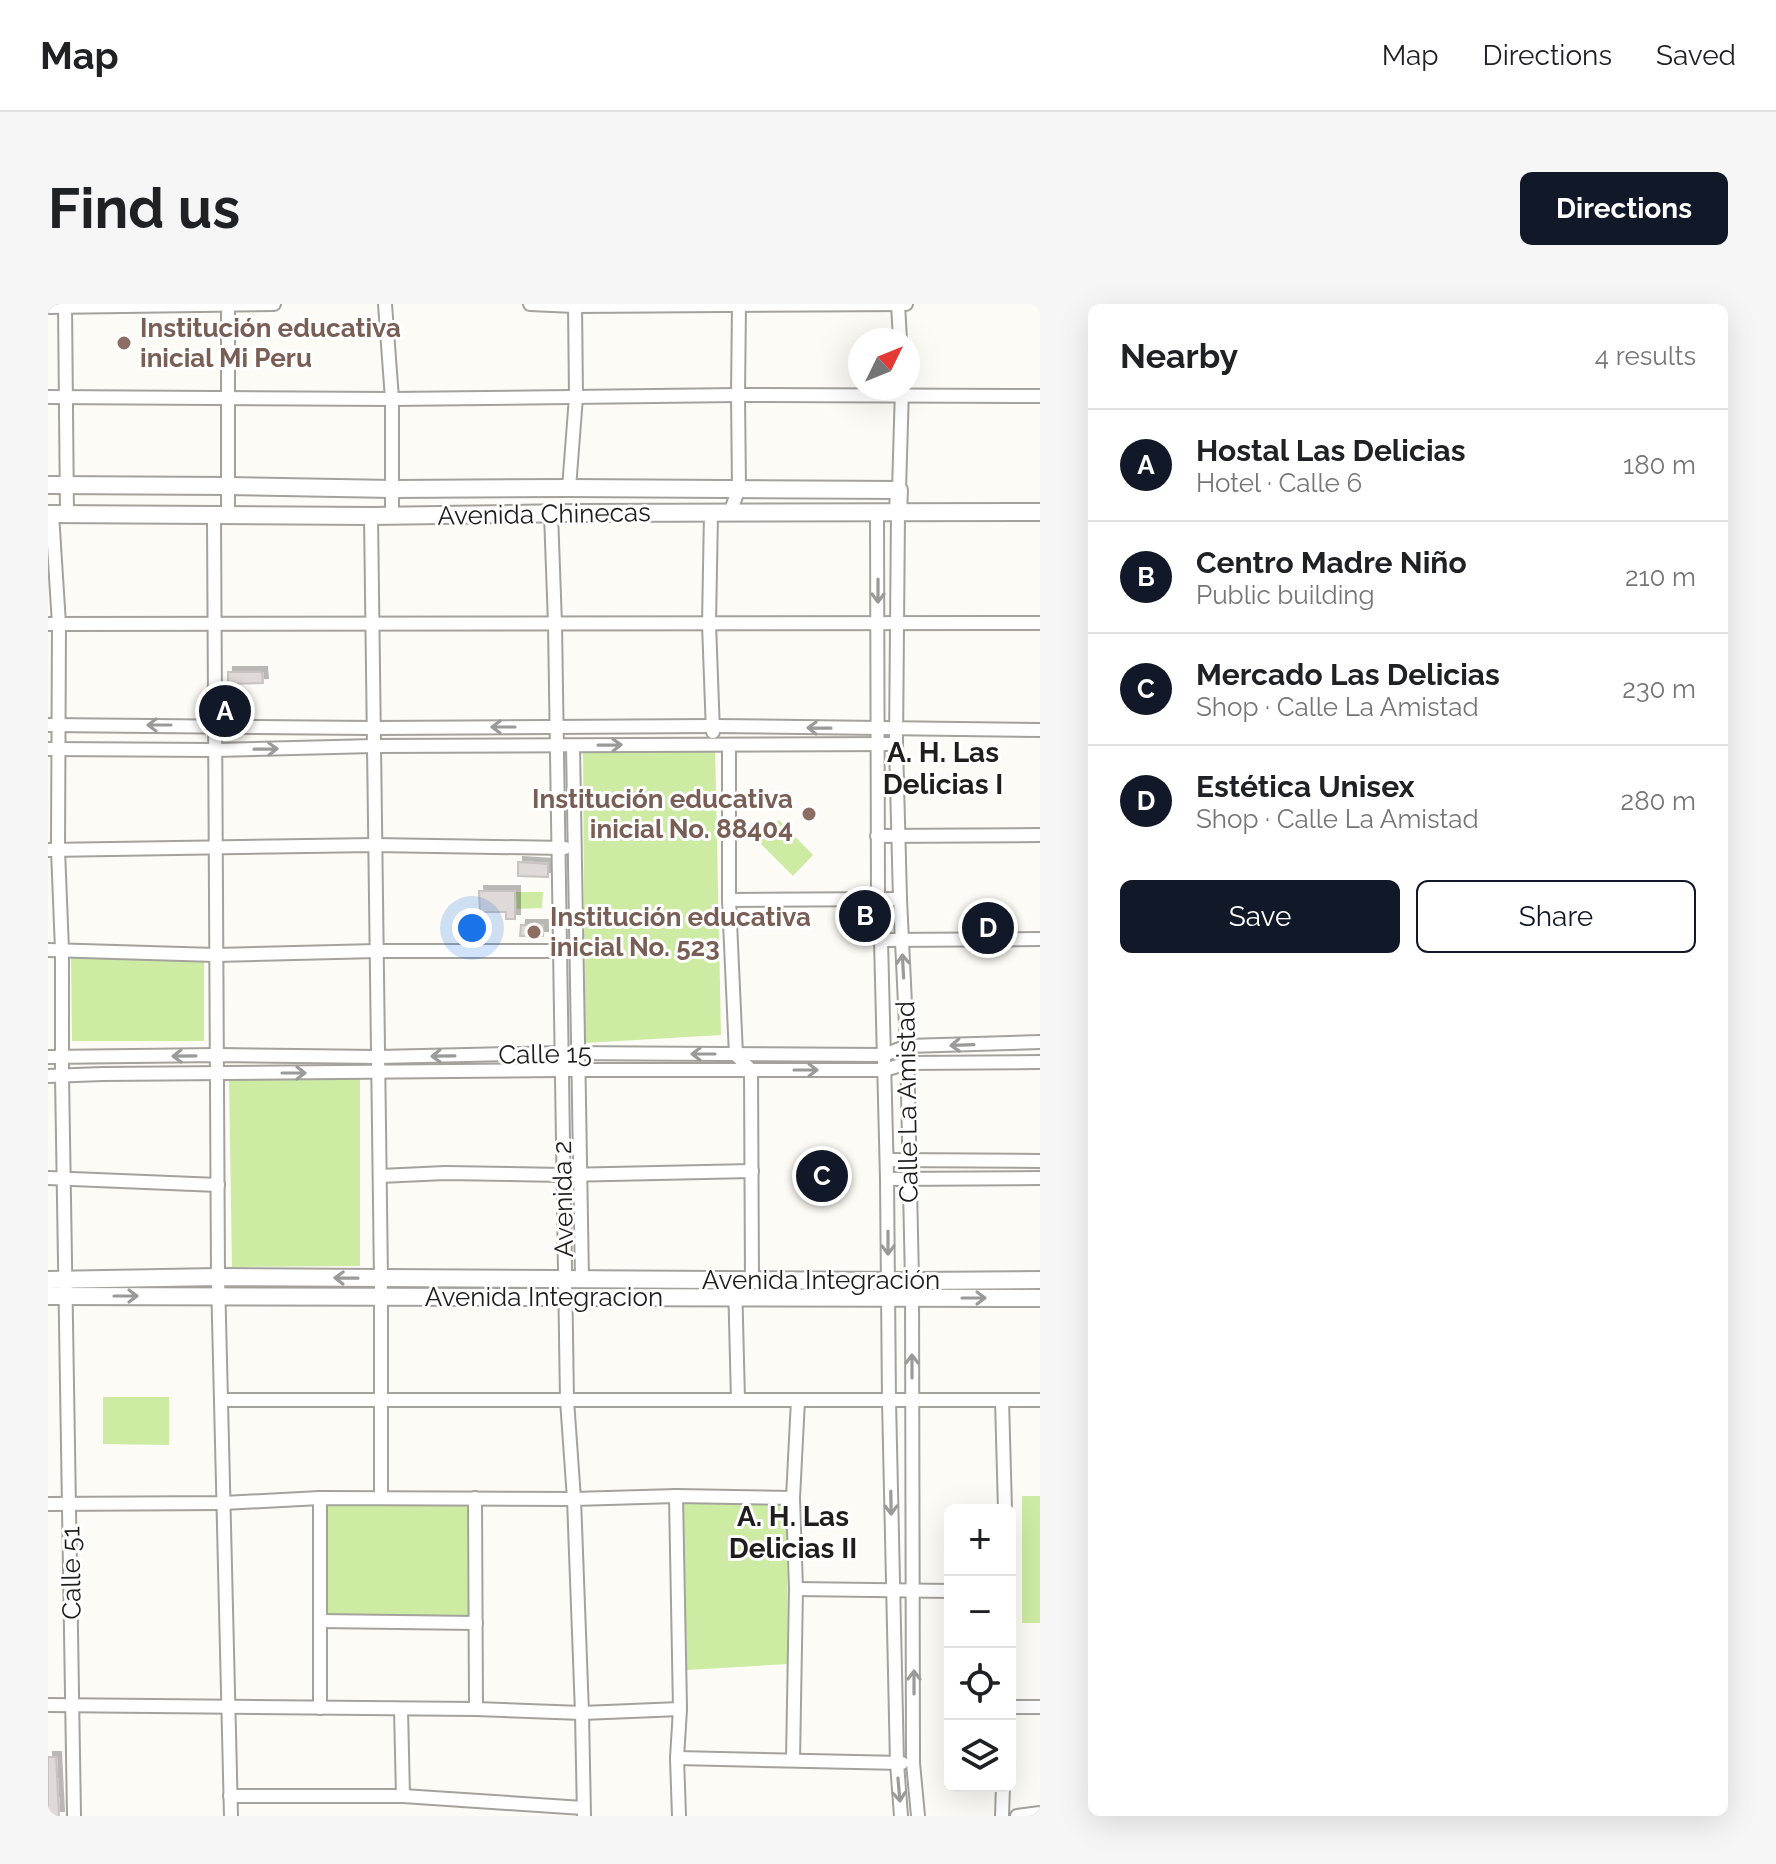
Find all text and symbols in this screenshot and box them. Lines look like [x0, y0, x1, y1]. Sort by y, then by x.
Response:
text: Map [40, 33, 119, 78]
text: Map [1382, 39, 1439, 72]
text: Directions [1483, 39, 1612, 72]
text: Saved [1656, 39, 1736, 72]
button: Directions [1520, 172, 1728, 245]
text: Find us [48, 175, 240, 241]
place label: Institución educativa inicial Mi Peru [140, 313, 401, 373]
north arrow [848, 328, 920, 400]
marker: Institución educativa inicial Mi Peru [115, 334, 133, 352]
text: Nearby [1120, 336, 1238, 376]
text: 4 results [1595, 341, 1696, 371]
text: Hostal Las Delicias [1196, 433, 1466, 468]
text: A [1137, 450, 1155, 480]
text: 180 m [1623, 450, 1696, 480]
text: Hotel · Calle 6 [1196, 468, 1362, 498]
street label: Avenida Chinecas [437, 497, 651, 531]
text: Centro Madre Niño [1196, 545, 1467, 580]
text: B [1137, 562, 1155, 592]
text: 210 m [1625, 562, 1696, 592]
one-way arrow [870, 577, 886, 604]
text: Public building [1196, 580, 1375, 610]
text: Mercado Las Delicias [1196, 657, 1500, 692]
text: C [1137, 674, 1155, 704]
text: 230 m [1622, 674, 1696, 704]
pin: A [199, 681, 251, 741]
text: Shop · Calle La Amistad [1196, 692, 1479, 722]
one-way arrow [146, 717, 173, 733]
one-way arrow [490, 719, 517, 735]
one-way arrow [806, 720, 833, 736]
district label: A. H. Las Delicias I [883, 736, 1003, 801]
one-way arrow [596, 738, 623, 753]
one-way arrow [252, 741, 279, 756]
text: Estética Unisex [1196, 769, 1414, 804]
place label: Institución educativa inicial No. 88404 [532, 784, 793, 844]
text: D [1137, 786, 1155, 816]
text: 280 m [1621, 786, 1696, 816]
text: Shop · Calle La Amistad [1196, 804, 1479, 834]
marker: Institución educativa inicial No. 88404 [800, 805, 818, 823]
button: Save [1120, 880, 1400, 953]
button: Share [1416, 880, 1696, 953]
pin: B [839, 886, 891, 946]
pin: D [962, 898, 1014, 958]
place label: Institución educativa inicial No. 523 [550, 902, 811, 962]
your location [452, 908, 492, 948]
marker: Institución educativa inicial No. 523 [525, 923, 543, 941]
one-way arrow [895, 953, 910, 980]
street label: Calle La Amistad [890, 1001, 924, 1203]
one-way arrow [949, 1037, 976, 1052]
street label: Calle 15 [498, 1038, 592, 1070]
one-way arrow [690, 1046, 717, 1062]
one-way arrow [171, 1048, 198, 1063]
one-way arrow [431, 1048, 457, 1063]
one-way arrow [792, 1062, 819, 1078]
one-way arrow [280, 1065, 307, 1081]
street label: Avenida 2 [547, 1140, 579, 1258]
pin: C [796, 1146, 848, 1206]
one-way arrow [880, 1229, 896, 1256]
street label: Avenida Integración [702, 1265, 940, 1295]
one-way arrow [333, 1271, 360, 1286]
street label: Avenida Integracion [425, 1282, 663, 1312]
one-way arrow [112, 1288, 139, 1304]
one-way arrow [960, 1290, 987, 1306]
one-way arrow [904, 1353, 920, 1380]
one-way arrow [884, 1489, 899, 1516]
district label: A. H. Las Delicias II [729, 1500, 857, 1565]
map controls [944, 1504, 1016, 1792]
button: + [944, 1504, 1016, 1576]
street label: Calle 51 [55, 1526, 87, 1620]
button: − [944, 1576, 1016, 1648]
button: locate [944, 1648, 1016, 1720]
one-way arrow [906, 1669, 922, 1696]
button: layers [944, 1720, 1016, 1792]
one-way arrow [892, 1776, 907, 1803]

